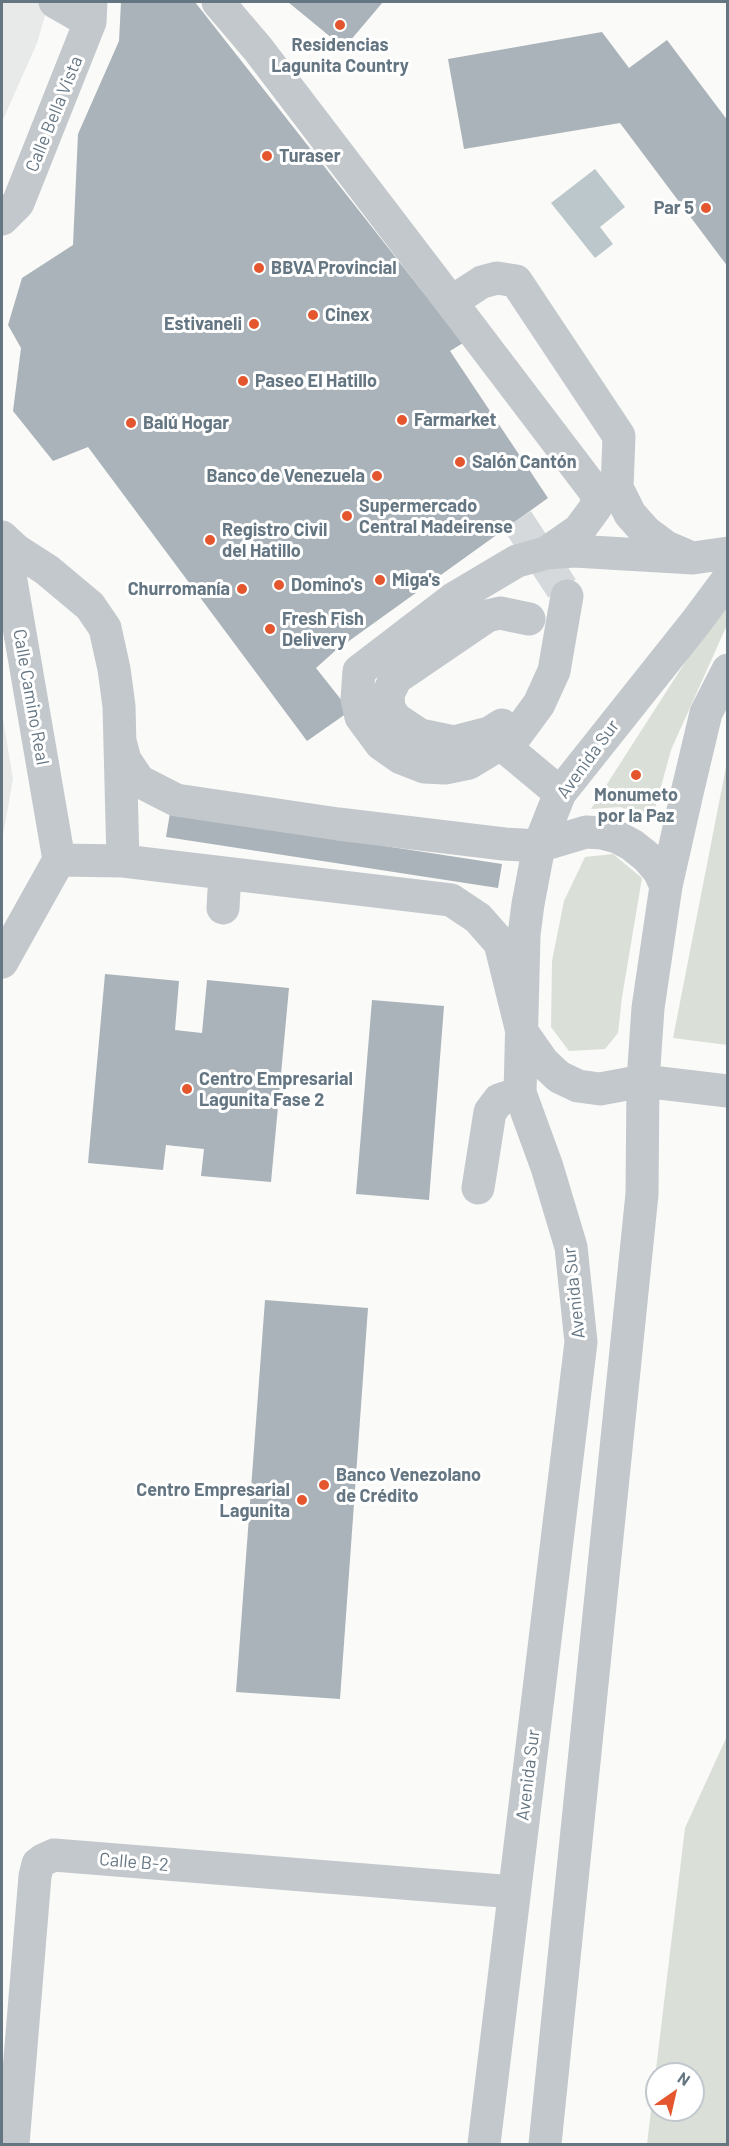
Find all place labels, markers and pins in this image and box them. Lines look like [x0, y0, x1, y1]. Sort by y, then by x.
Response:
marker: Residencias Lagunita Country [333, 18, 347, 32]
place label: Residencias Lagunita Country [271, 34, 409, 76]
place label: Turaser [279, 145, 341, 167]
marker: Turaser [260, 149, 274, 163]
place label: Par 5 [654, 197, 694, 219]
marker: Par 5 [699, 201, 713, 215]
place label: BBVA Provincial [271, 257, 397, 279]
marker: BBVA Provincial [252, 261, 266, 275]
place label: Cinex [325, 304, 369, 326]
marker: Cinex [306, 308, 320, 322]
place label: Estivaneli [164, 313, 242, 335]
marker: Estivaneli [247, 317, 261, 331]
place label: Paseo El Hatillo [255, 370, 377, 392]
marker: Paseo El Hatillo [236, 374, 250, 388]
place label: Farmarket [414, 409, 496, 431]
place label: Balú Hogar [143, 412, 229, 434]
marker: Farmarket [395, 413, 409, 427]
marker: Balú Hogar [124, 416, 138, 430]
place label: Salón Cantón [472, 451, 577, 473]
marker: Salón Cantón [453, 455, 467, 469]
place label: Banco de Venezuela [206, 465, 365, 487]
marker: Banco de Venezuela [370, 469, 384, 483]
place label: Supermercado Central Madeirense [359, 495, 513, 538]
marker: Supermercado Central Madeirense [340, 509, 354, 523]
place label: Registro Civil del Hatillo [222, 519, 327, 562]
marker: Registro Civil del Hatillo [203, 533, 217, 547]
place label: Miga's [392, 569, 440, 591]
marker: Miga's [373, 573, 387, 587]
place label: Domino's [291, 574, 363, 596]
place label: Churromanía [128, 578, 230, 600]
marker: Domino's [272, 578, 286, 592]
marker: Churromanía [235, 582, 249, 596]
place label: Fresh Fish Delivery [282, 608, 364, 650]
marker: Fresh Fish Delivery [263, 622, 277, 636]
marker: Monumeto por la Paz [629, 768, 643, 782]
place label: Monumeto por la Paz [594, 784, 678, 826]
place label: Centro Empresarial Lagunita Fase 2 [199, 1068, 353, 1110]
marker: Centro Empresarial Lagunita Fase 2 [180, 1082, 194, 1096]
place label: Banco Venezolano de Crédito [336, 1464, 481, 1506]
marker: Banco Venezolano de Crédito [317, 1478, 331, 1492]
place label: Centro Empresarial Lagunita [136, 1479, 290, 1522]
marker: Centro Empresarial Lagunita [295, 1493, 309, 1507]

